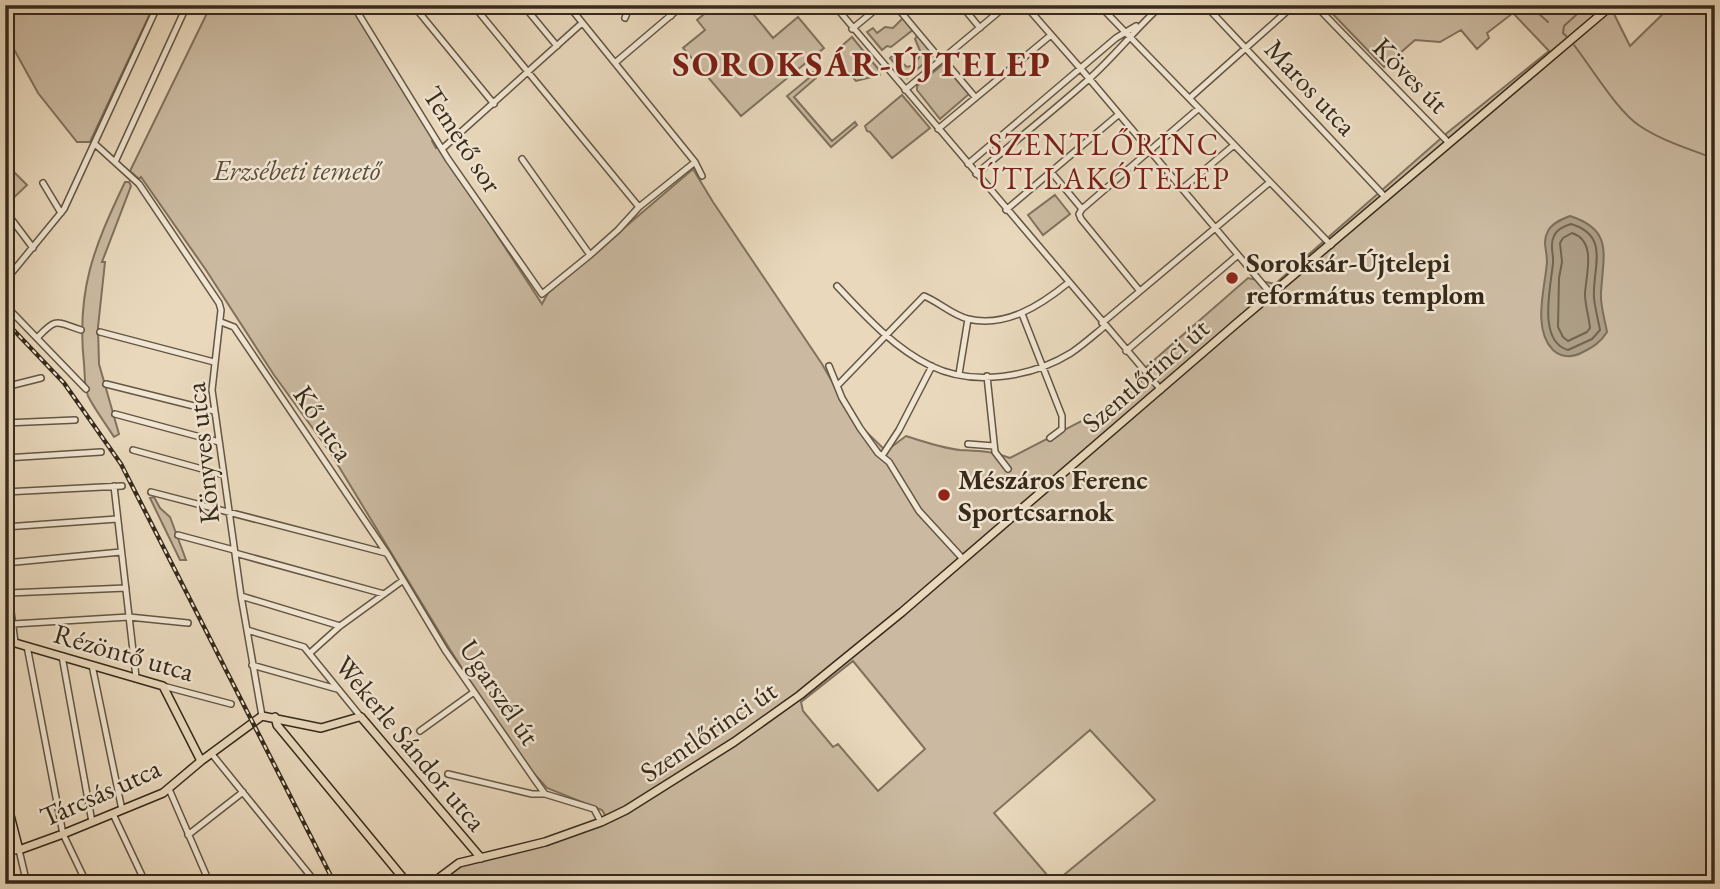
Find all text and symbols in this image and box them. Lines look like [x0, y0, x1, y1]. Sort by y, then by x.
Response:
street label: Köves út [1365, 29, 1457, 121]
street label: Maros utca [1257, 31, 1365, 144]
district label: SOROKSÁR-ÚJTELEP [672, 41, 1052, 86]
street label: Temető sor [415, 79, 511, 200]
district label: SZENTLŐRINC ÚTI LAKÓTELEP [977, 125, 1231, 198]
park label: Erzsébeti temető [212, 152, 384, 188]
place label: Soroksár-Újtelepi református templom [1246, 244, 1486, 312]
marker: Soroksár-Újtelepi református templom [1224, 270, 1240, 286]
street label: Szentlőrinci út [1074, 310, 1216, 440]
street label: Kő utca [286, 378, 363, 469]
street label: Könyves utca [177, 380, 227, 525]
place label: Mészáros Ferenc Sportcsarnok [958, 461, 1148, 529]
marker: Mészáros Ferenc Sportcsarnok [936, 487, 952, 503]
street label: Rézöntő utca [50, 615, 199, 689]
street label: Ugarszél út [452, 632, 549, 752]
street label: Wekerle Sándor utca [327, 648, 495, 839]
street label: Szentlőrinci út [633, 672, 783, 790]
street label: Tárcsás utca [34, 749, 167, 835]

